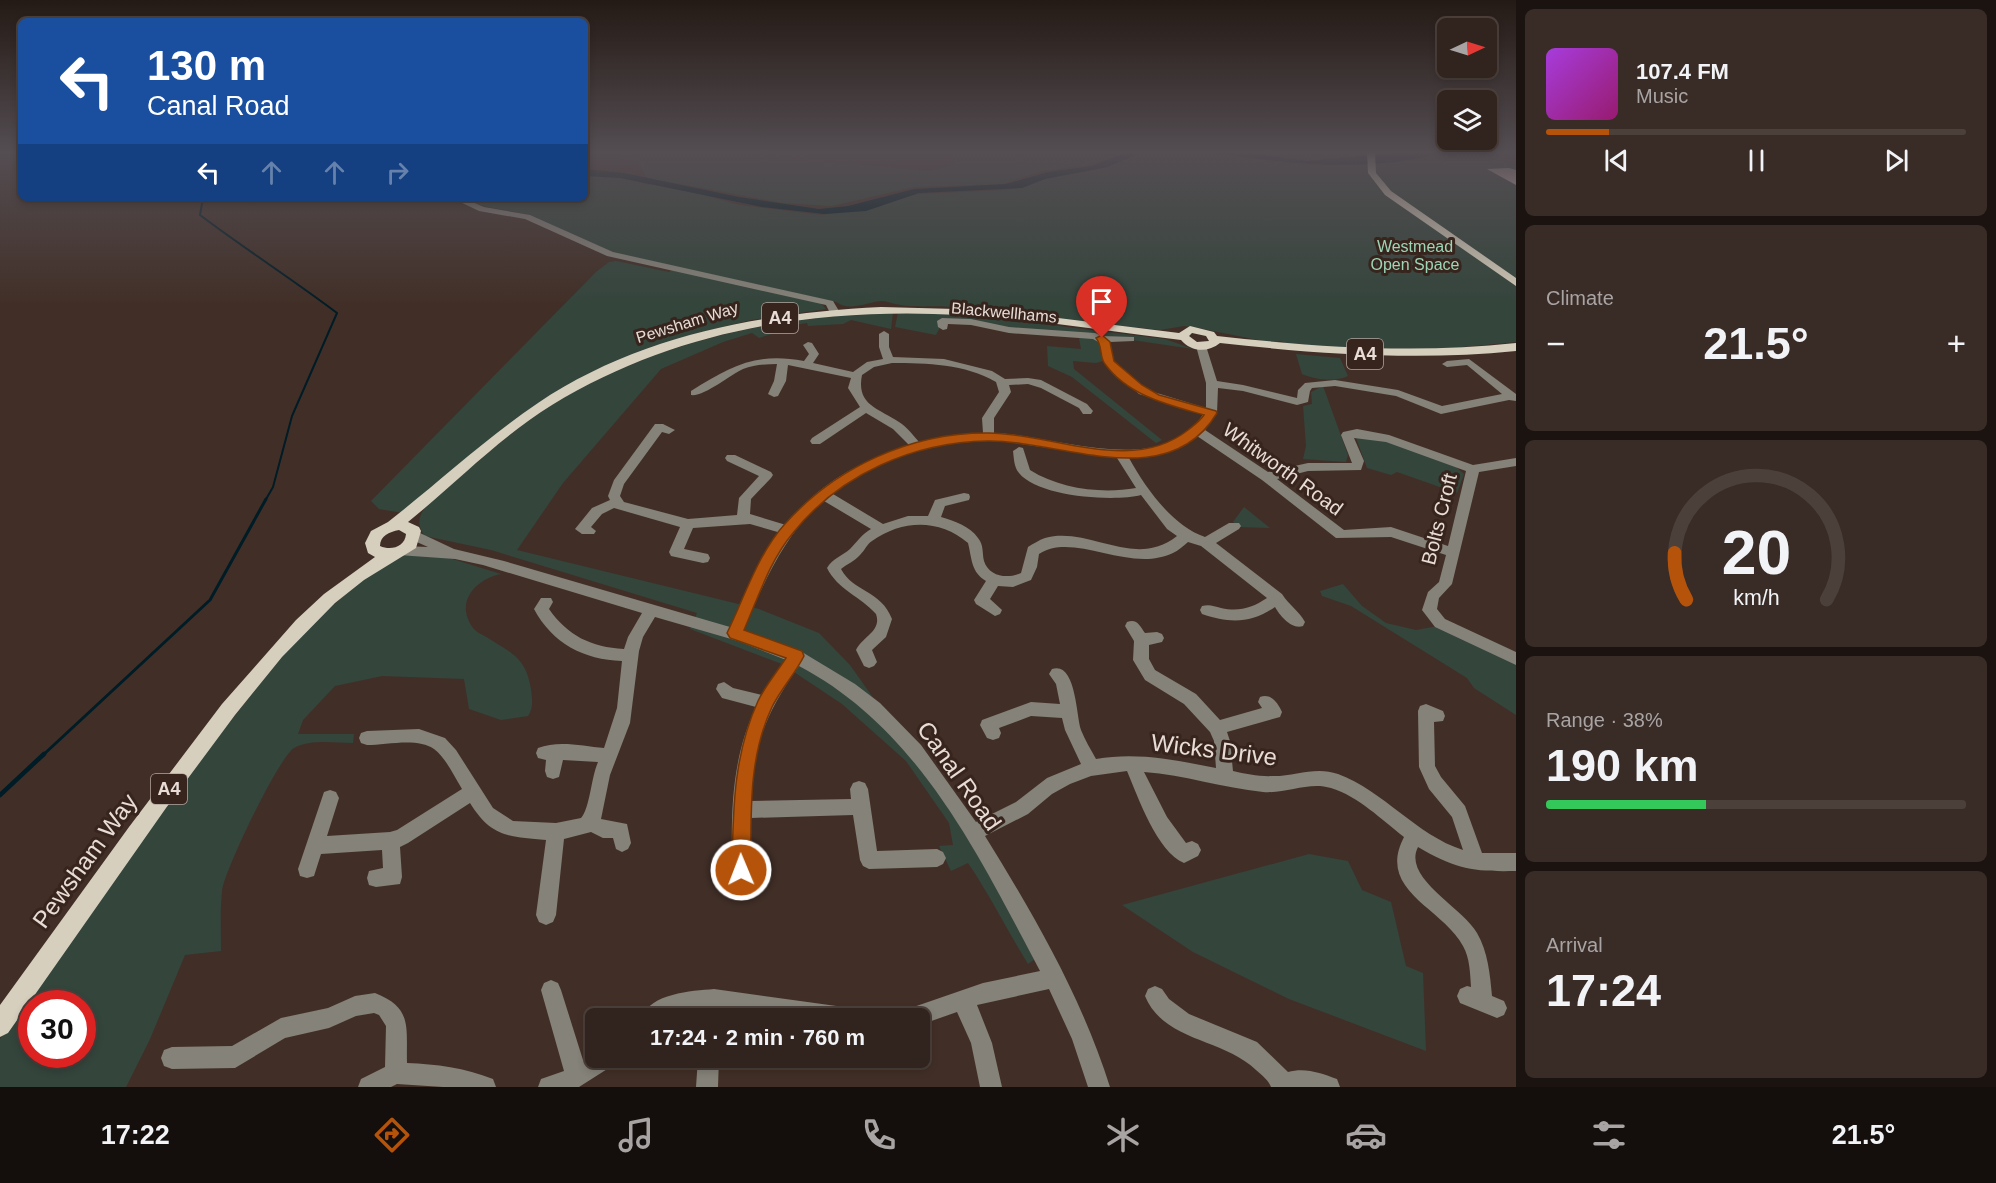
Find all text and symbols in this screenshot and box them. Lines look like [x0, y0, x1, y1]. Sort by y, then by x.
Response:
north arrow [1437, 18, 1497, 78]
map controls [1437, 18, 1497, 150]
icon: left [48, 42, 126, 120]
text: 130 m [147, 42, 266, 89]
text: 107.4 FM [1636, 59, 1729, 84]
text: Music [1636, 85, 1688, 107]
button: layers [1437, 90, 1497, 150]
text: Canal Road [147, 91, 290, 121]
icon: previous [1600, 144, 1633, 177]
icon: pause [1740, 144, 1773, 177]
icon: next [1880, 144, 1913, 177]
icon: left [192, 156, 225, 189]
icon: ahead [255, 156, 288, 189]
icon: ahead [318, 156, 351, 189]
icon: right [381, 156, 414, 189]
park label: Westmead Open Space [1371, 238, 1460, 273]
pin [1076, 276, 1127, 338]
icon: arrive [1085, 285, 1118, 318]
text: Climate [1546, 287, 1614, 309]
street label: Pewsham Way [634, 299, 740, 346]
street label: Blackwellhams [951, 299, 1057, 326]
road number: A4 [762, 303, 798, 333]
text: 21.5° [1703, 318, 1809, 369]
text: − [1546, 325, 1565, 362]
text: + [1947, 325, 1966, 362]
road number: A4 [1347, 339, 1383, 369]
street label: Whitworth Road [1219, 418, 1347, 520]
street label: Bolts Croft [1417, 471, 1461, 567]
text: 20 [1721, 519, 1791, 588]
text: km/h [1733, 587, 1779, 611]
text: Range · 38% [1546, 709, 1663, 731]
street label: Canal Road [912, 716, 1007, 835]
street label: Wicks Drive [1150, 728, 1279, 771]
text: 190 km [1546, 740, 1699, 791]
road number: A4 [151, 774, 187, 804]
street label: Pewsham Way [27, 788, 142, 933]
position arrow [709, 838, 773, 902]
text: Arrival [1546, 934, 1603, 956]
text: 17:24 [1546, 965, 1661, 1016]
speed limit sign: 30 [18, 990, 96, 1068]
text: 17:24 · 2 min · 760 m [650, 1025, 865, 1050]
icon: directions [371, 1114, 413, 1156]
icon: music [615, 1114, 657, 1156]
icon: phone [858, 1114, 900, 1156]
icon: climate [1102, 1114, 1144, 1156]
icon: car [1345, 1114, 1387, 1156]
icon: filters [1588, 1114, 1630, 1156]
text: 17:22 [101, 1120, 170, 1150]
text: 21.5° [1832, 1120, 1895, 1150]

